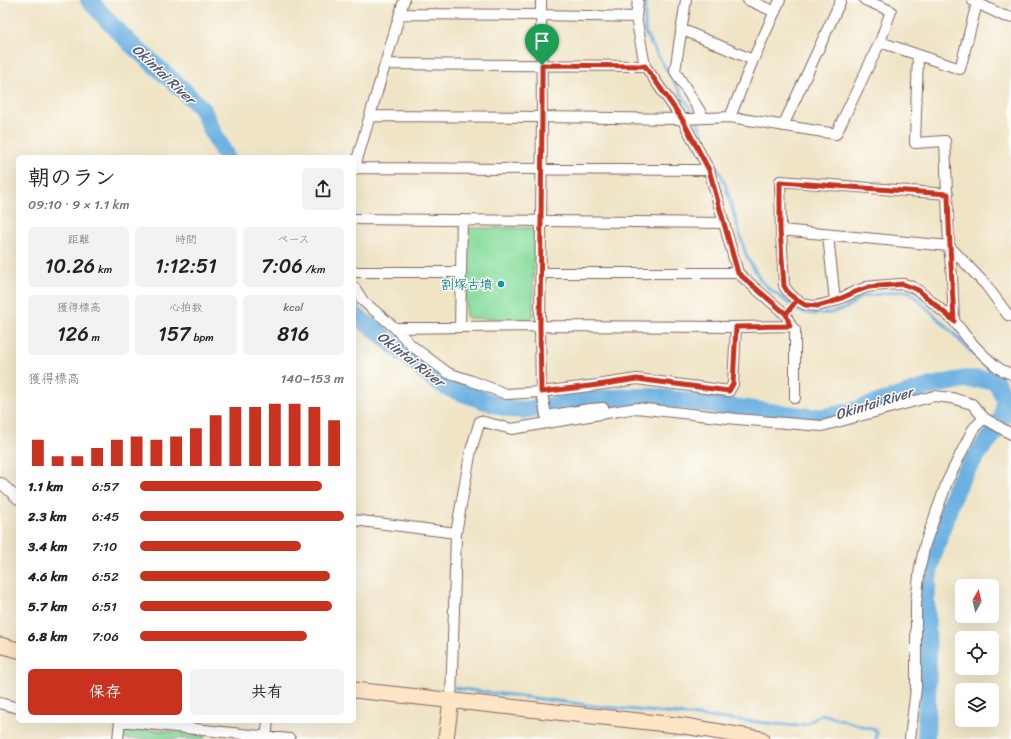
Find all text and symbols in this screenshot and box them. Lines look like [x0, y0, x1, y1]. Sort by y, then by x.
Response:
pin [525, 24, 559, 65]
icon: arrive [531, 30, 553, 52]
water label: Okintai River [126, 38, 204, 113]
text: 朝のラン [28, 158, 116, 197]
button: share [302, 168, 344, 210]
text: 09:10 · 9 × 1.1 km [28, 193, 129, 216]
text: 距離 [68, 230, 90, 249]
text: 時間 [175, 230, 197, 249]
text: ペース [277, 230, 310, 249]
text: 10.26 [45, 249, 95, 284]
text: 1:12:51 [155, 249, 217, 284]
text: 7:06 [261, 249, 303, 284]
text: km [95, 260, 112, 279]
text: /km [303, 260, 325, 279]
place label: 割塚古墳 [441, 273, 493, 296]
marker: 割塚古墳 [496, 279, 506, 289]
text: 獲得標高 [57, 298, 101, 317]
text: 心拍数 [169, 298, 202, 317]
text: kcal [283, 298, 303, 317]
text: 126 [57, 317, 89, 352]
text: 157 [158, 317, 191, 352]
text: 816 [277, 317, 309, 352]
water label: Okintai River [372, 325, 452, 396]
text: m [89, 328, 100, 347]
text: bpm [191, 328, 214, 347]
text: 獲得標高 [28, 367, 80, 390]
text: 140–153 m [281, 367, 344, 390]
water label: Okintai River [832, 379, 919, 427]
text: 1.1 km [28, 475, 63, 498]
text: 6:57 [92, 475, 119, 498]
text: 2.3 km [28, 505, 67, 528]
text: 6:45 [92, 505, 119, 528]
text: 3.4 km [28, 535, 67, 558]
text: 7:10 [92, 535, 117, 558]
text: 4.6 km [28, 565, 68, 588]
text: 6:52 [92, 565, 119, 588]
north arrow [955, 579, 999, 623]
map controls [955, 579, 999, 727]
text: 5.7 km [28, 595, 68, 618]
text: 6:51 [92, 595, 117, 618]
text: 6.8 km [28, 625, 67, 648]
text: 7:06 [92, 625, 119, 648]
button: locate [955, 631, 999, 675]
button: 保存 [28, 669, 182, 715]
button: 共有 [190, 669, 344, 715]
button: layers [955, 683, 999, 727]

